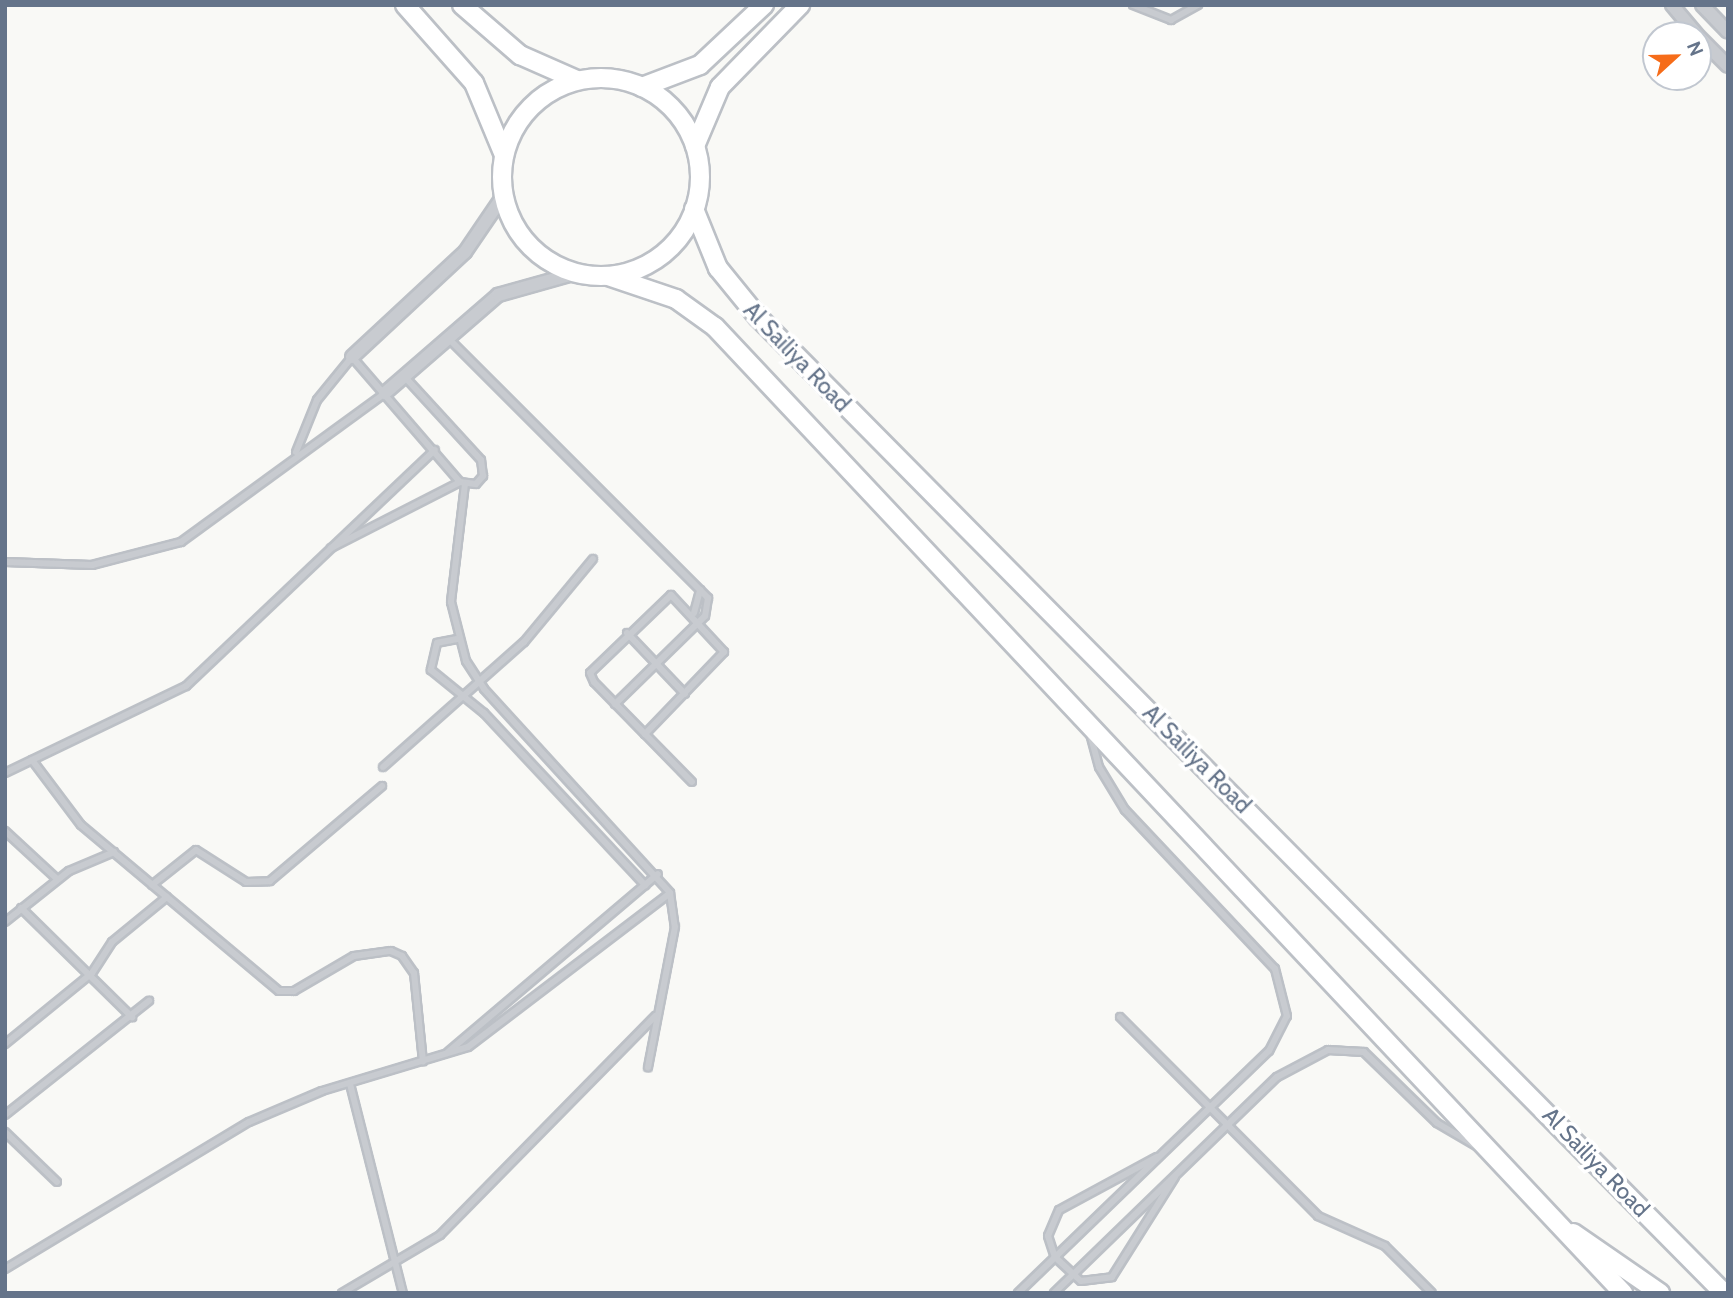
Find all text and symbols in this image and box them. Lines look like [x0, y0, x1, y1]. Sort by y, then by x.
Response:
north arrow [1642, 21, 1712, 91]
text: N [1682, 38, 1708, 59]
street label: Al Sailiya Road [738, 296, 856, 418]
street label: Al Sailiya Road [1137, 699, 1257, 819]
street label: Al Sailiya Road [1537, 1101, 1655, 1223]

